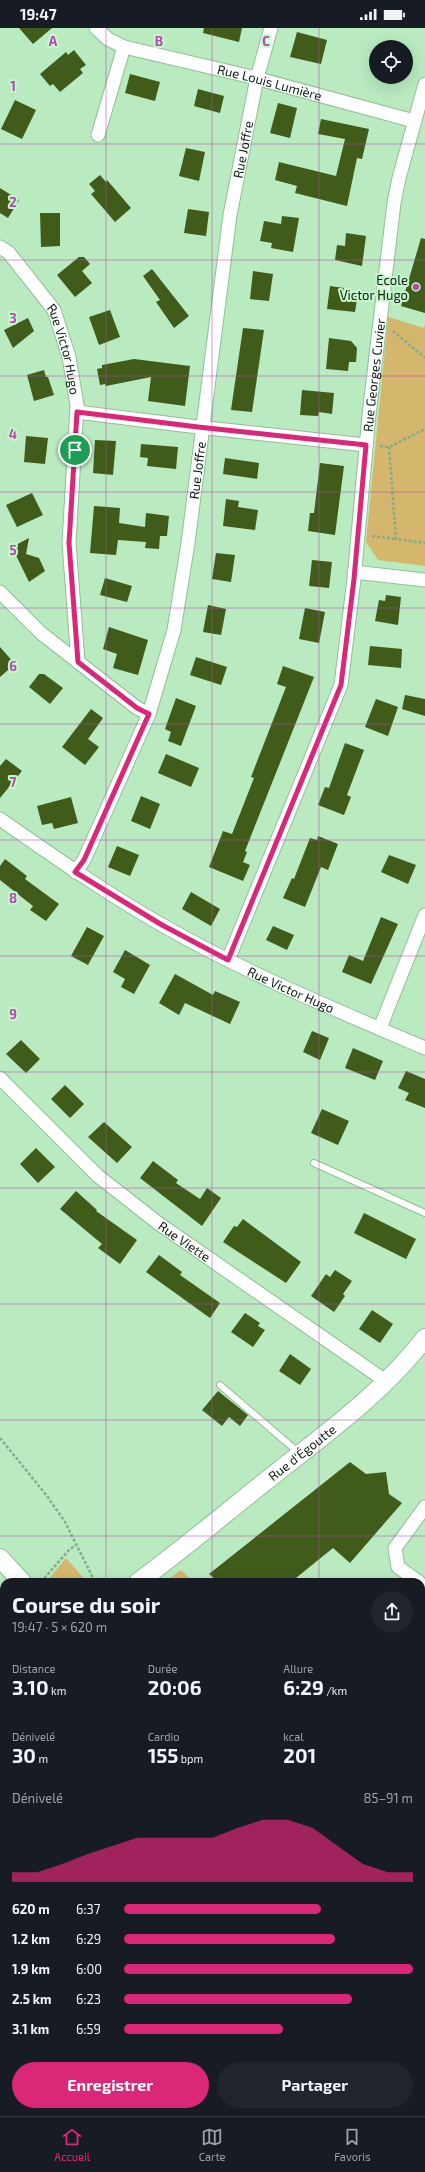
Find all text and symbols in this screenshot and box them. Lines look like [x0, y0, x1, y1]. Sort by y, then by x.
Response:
text: 19:47 [20, 5, 57, 23]
text: A [49, 33, 58, 49]
text: B [155, 33, 163, 49]
text: C [262, 33, 270, 49]
map controls [369, 40, 413, 84]
button: locate [369, 40, 413, 84]
street label: Rue Louis Lumière [216, 61, 324, 104]
text: 1 [10, 78, 16, 94]
street label: Rue Joffre [229, 119, 256, 180]
text: 2 [9, 194, 17, 210]
place label: Ecole Victor Hugo [340, 272, 408, 303]
marker: Ecole Victor Hugo [411, 282, 421, 292]
street label: Rue Victor Hugo [44, 300, 83, 396]
text: 3 [9, 310, 17, 326]
street label: Rue Georges Cuvier [360, 318, 388, 432]
text: 4 [9, 426, 17, 442]
pin [58, 433, 92, 467]
icon: arrive [64, 439, 86, 461]
street label: Rue Joffre [186, 440, 209, 500]
text: 5 [9, 542, 17, 558]
text: 6 [9, 658, 17, 674]
text: 7 [10, 774, 17, 790]
text: 8 [9, 890, 17, 906]
street label: Rue Victor Hugo [245, 963, 337, 1016]
text: 9 [9, 1006, 17, 1022]
street label: Rue Viette [155, 1218, 214, 1265]
street label: Rue d'Égoutte [265, 1421, 339, 1484]
text: Course du soir [12, 1591, 160, 1617]
button: share [371, 1591, 413, 1633]
text: 19:47 · 5 × 620 m [12, 1619, 107, 1635]
text: Distance [12, 1662, 55, 1675]
text: Durée [148, 1662, 177, 1675]
text: Allure [283, 1662, 313, 1675]
text: 3.10 [12, 1675, 49, 1699]
text: 20:06 [148, 1675, 201, 1699]
text: 6:29 [283, 1675, 324, 1699]
text: km [49, 1684, 66, 1697]
text: /km [324, 1684, 347, 1697]
text: Dénivelé [12, 1730, 55, 1743]
text: Cardio [148, 1730, 180, 1743]
text: kcal [283, 1730, 303, 1743]
text: 30 [12, 1743, 36, 1767]
text: 155 [148, 1743, 178, 1767]
text: 201 [283, 1743, 316, 1767]
text: m [36, 1752, 48, 1765]
text: bpm [178, 1752, 203, 1765]
text: Dénivelé [12, 1790, 63, 1806]
text: 85–91 m [364, 1790, 413, 1806]
text: 620 m [12, 1901, 50, 1917]
text: 6:37 [76, 1901, 100, 1917]
text: 1.2 km [12, 1931, 50, 1947]
text: 6:29 [76, 1931, 101, 1947]
text: 1.9 km [12, 1961, 50, 1977]
text: 6:00 [76, 1961, 102, 1977]
text: 2.5 km [12, 1991, 51, 2007]
text: 6:23 [76, 1991, 101, 2007]
text: 3.1 km [12, 2021, 49, 2037]
text: 6:59 [76, 2021, 101, 2037]
button: Enregistrer [12, 2062, 209, 2108]
button: Partager [217, 2062, 413, 2108]
tab: Accueil [54, 2126, 90, 2163]
tab: Carte [199, 2126, 226, 2163]
tab: Favoris [334, 2126, 371, 2163]

